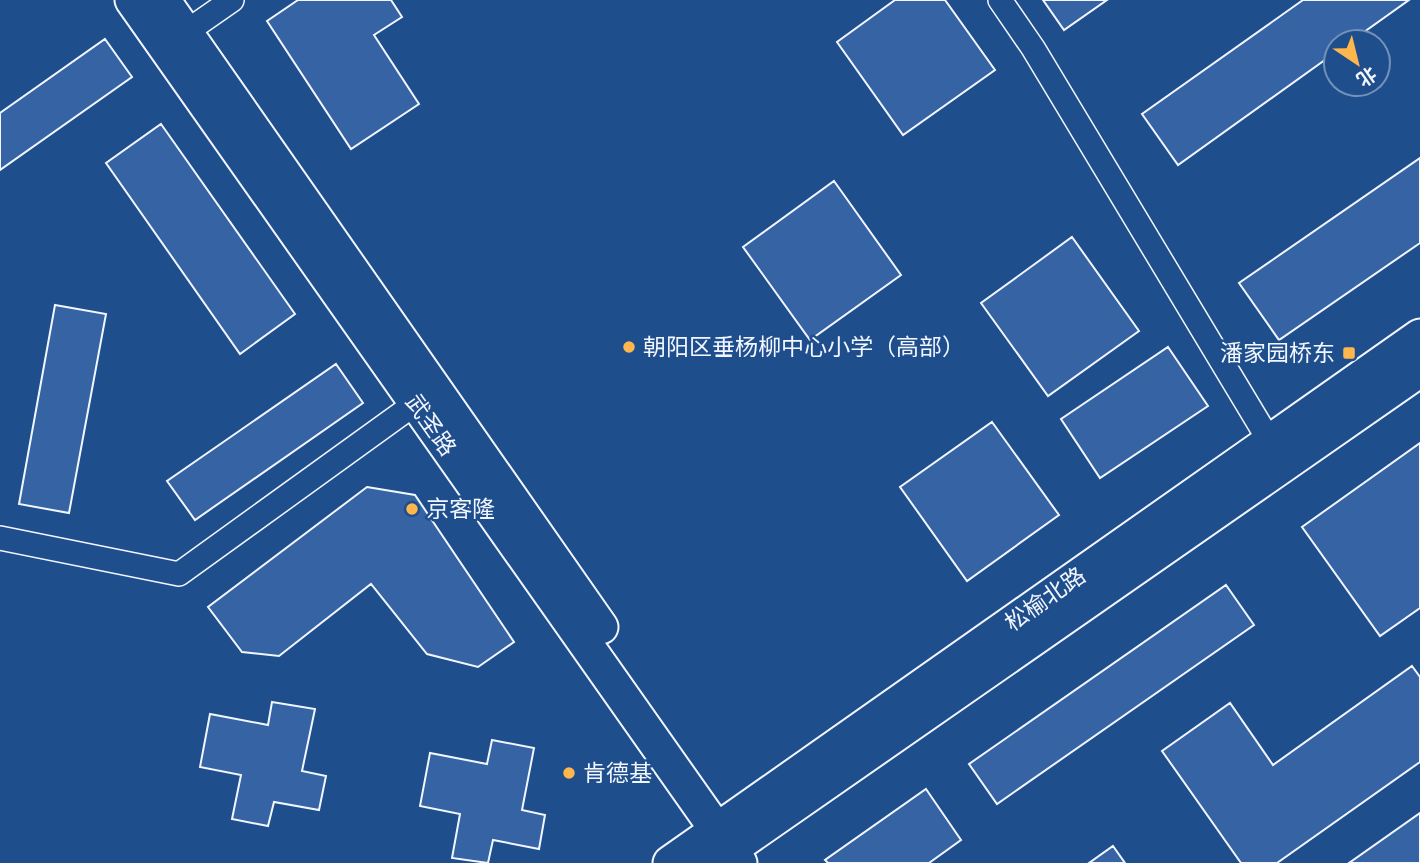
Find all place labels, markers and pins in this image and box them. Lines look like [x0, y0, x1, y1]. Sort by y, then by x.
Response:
place label: 朝阳区垂杨柳中心小学（高部） [643, 334, 965, 360]
marker: 朝阳区垂杨柳中心小学（高部） [621, 339, 637, 355]
place label: 潘家园桥东 [1220, 340, 1335, 366]
marker: 潘家园桥东 [1341, 345, 1357, 361]
place label: 京客隆 [426, 496, 495, 522]
marker: 京客隆 [404, 501, 420, 517]
place label: 肯德基 [583, 760, 652, 786]
marker: 肯德基 [561, 765, 577, 781]

